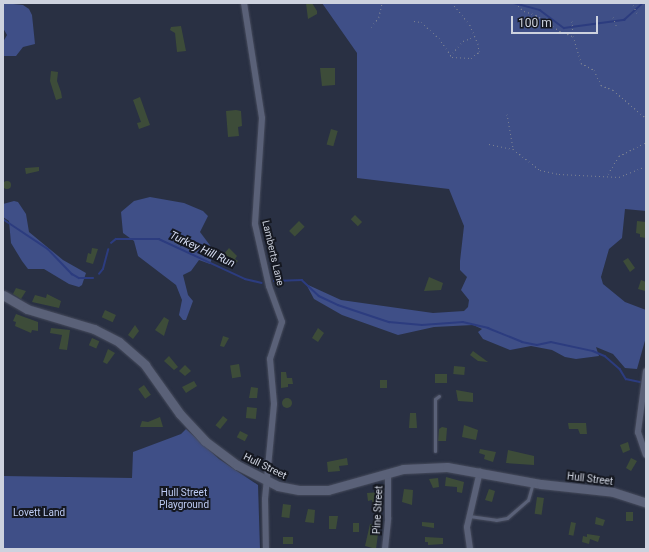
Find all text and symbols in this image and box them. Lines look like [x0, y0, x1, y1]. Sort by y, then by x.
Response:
scale bar [513, 8, 600, 34]
text: 100 m [518, 16, 552, 30]
street label: Lamberts Lane [260, 219, 286, 287]
water label: Turkey Hill Run [167, 229, 237, 271]
street label: Hull Street [242, 450, 288, 482]
street label: Hull Street [566, 470, 614, 488]
park label: Hull Street Playground [159, 486, 209, 510]
street label: Pine Street [371, 486, 385, 534]
park label: Lovett Land [13, 507, 65, 519]

